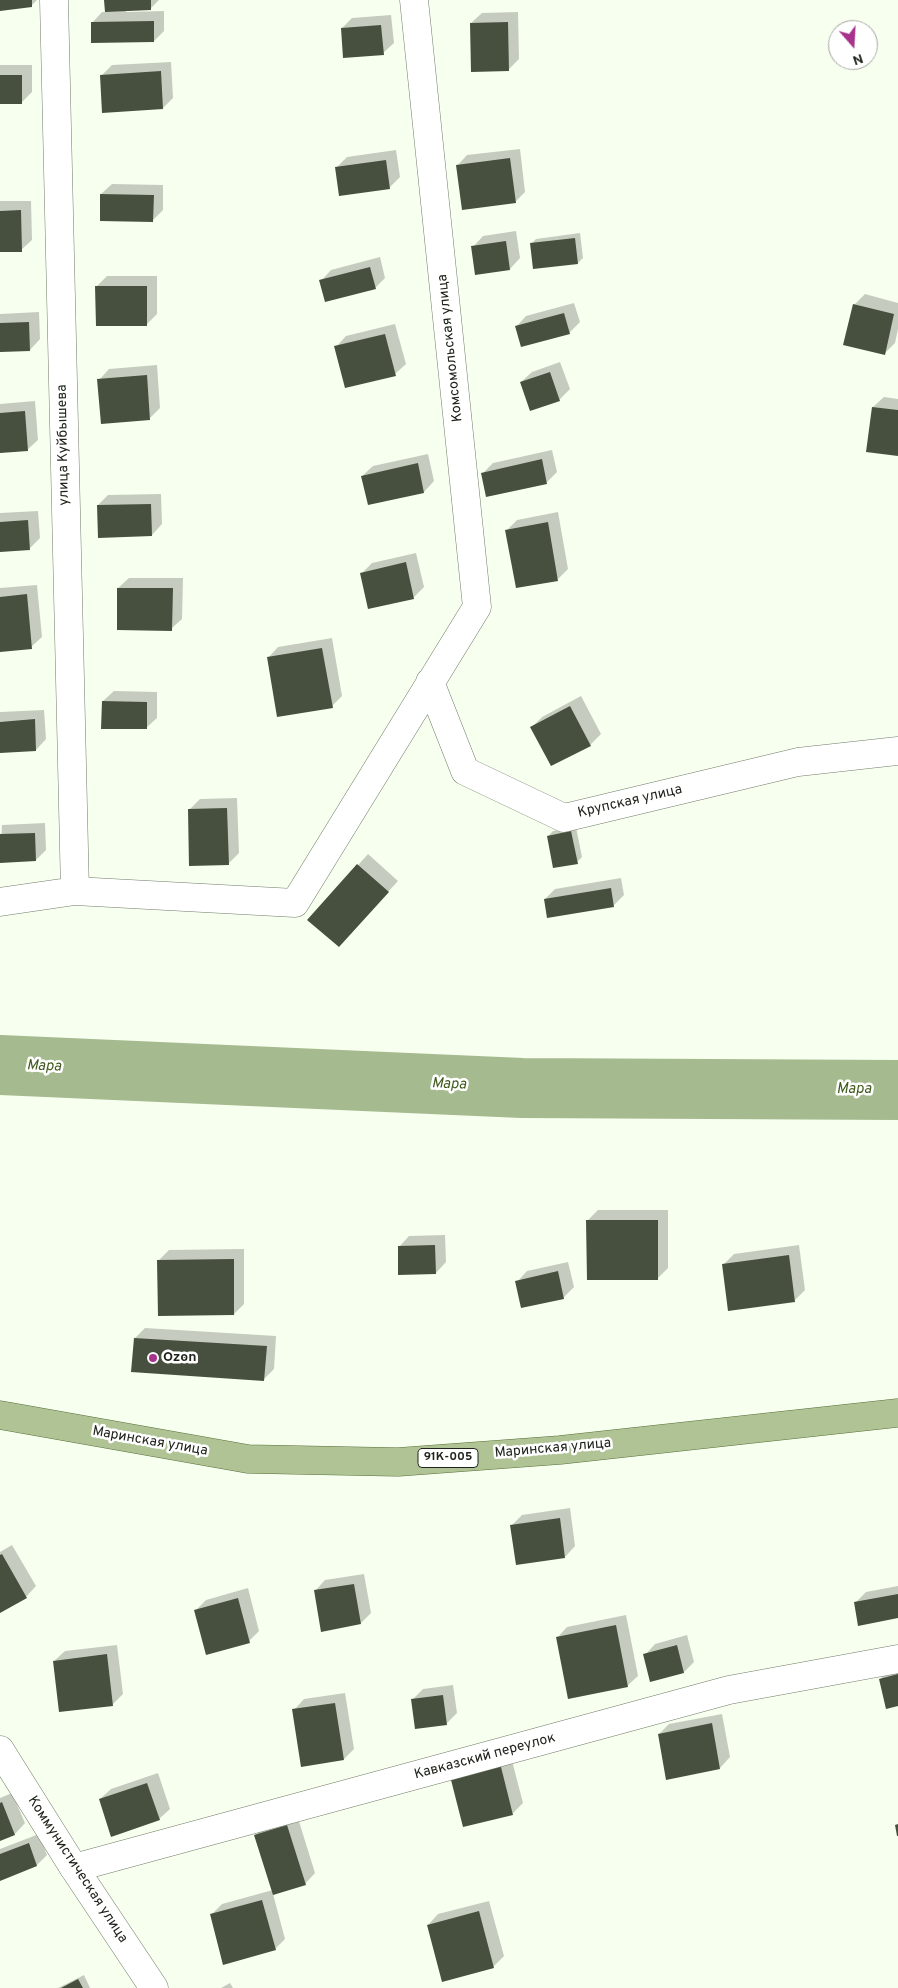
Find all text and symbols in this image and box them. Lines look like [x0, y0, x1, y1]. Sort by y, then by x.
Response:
north arrow [828, 20, 878, 70]
text: N [850, 49, 865, 68]
street label: Комсомольская улица [435, 273, 467, 423]
street label: улица Куйбышева [55, 384, 73, 506]
street label: Крупская улица [576, 782, 684, 822]
water label: Мара [26, 1057, 62, 1077]
water label: Мара [431, 1075, 467, 1095]
water label: Мара [837, 1081, 871, 1099]
place label: Ozon [163, 1350, 196, 1366]
marker: Ozon [147, 1352, 159, 1364]
street label: Маринская улица [91, 1424, 209, 1460]
street label: Маринская улица [494, 1436, 612, 1462]
road number: 91К-005 [418, 1449, 478, 1468]
street label: Кавказский переулок [413, 1730, 557, 1784]
street label: Коммунистическая улица [23, 1794, 131, 1946]

